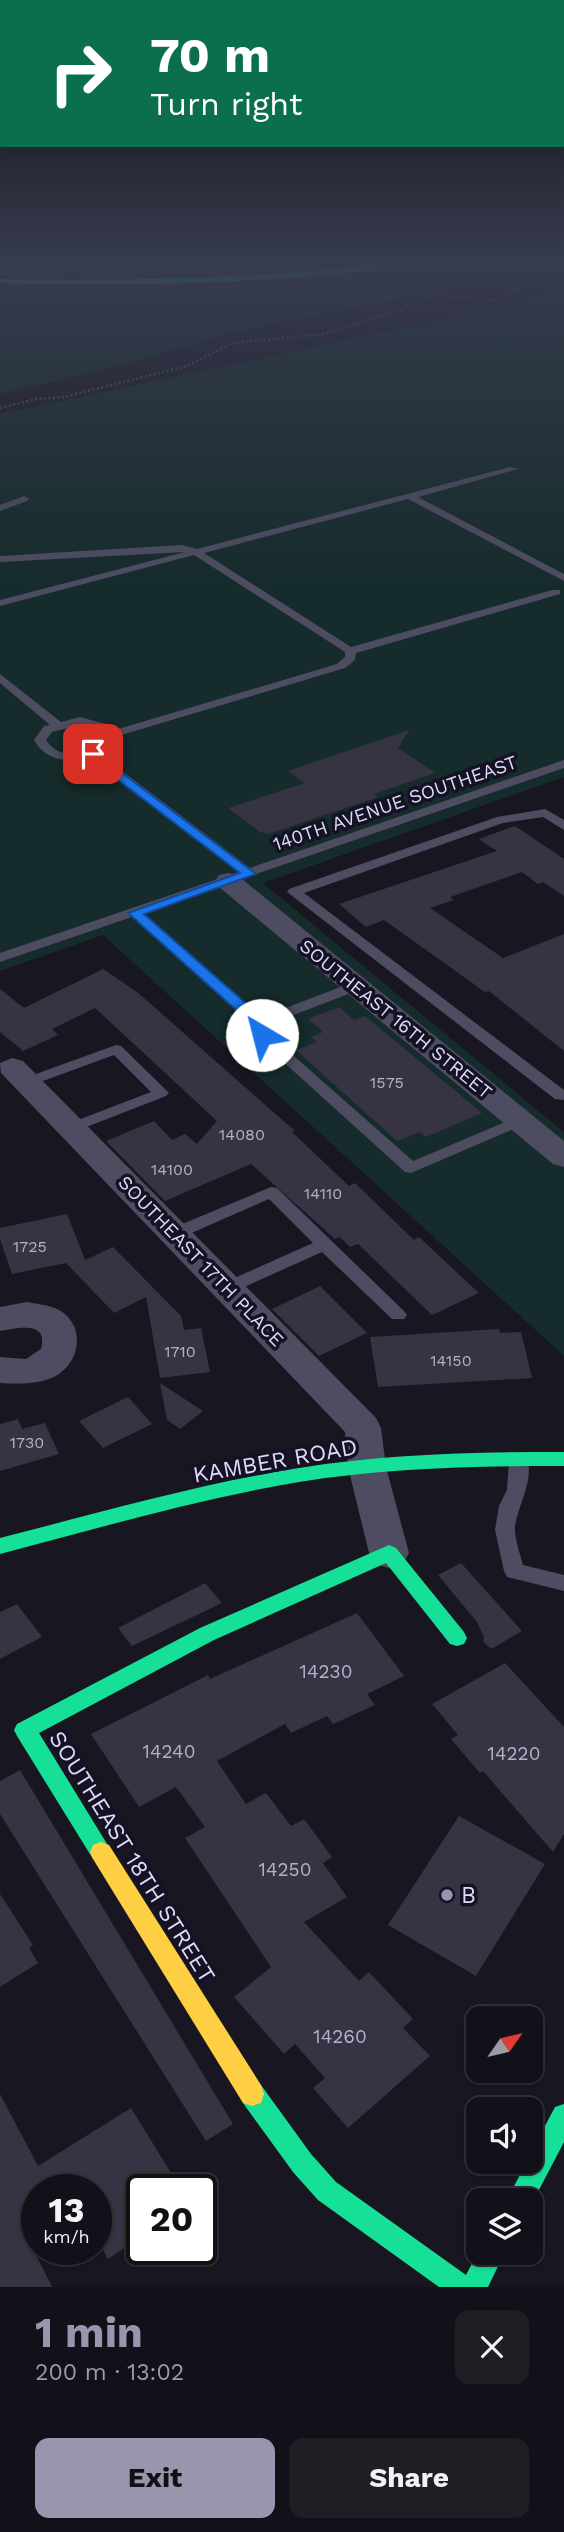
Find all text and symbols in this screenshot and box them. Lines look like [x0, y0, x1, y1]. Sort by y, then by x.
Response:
text: 70 m [150, 26, 270, 84]
icon: right [35, 28, 126, 119]
text: Turn right [150, 85, 302, 123]
pin [63, 724, 123, 784]
icon: arrive [74, 735, 112, 773]
street label: 140TH AVENUE SOUTHEAST [270, 750, 520, 856]
street label: SOUTHEAST 16TH STREET [295, 934, 497, 1104]
position arrow [225, 998, 299, 1072]
house number: 1575 [370, 1073, 404, 1092]
house number: 14080 [219, 1125, 265, 1144]
house number: 14100 [151, 1160, 193, 1179]
street label: SOUTHEAST 17TH PLACE [113, 1171, 289, 1351]
house number: 14110 [304, 1184, 342, 1203]
house number: 1725 [13, 1237, 47, 1256]
house number: 1710 [164, 1342, 196, 1361]
house number: 14150 [430, 1351, 472, 1370]
house number: 1730 [10, 1433, 44, 1452]
street label: KAMBER ROAD [191, 1433, 359, 1489]
house number: 14230 [300, 1660, 353, 1683]
street label: SOUTHEAST 18TH STREET [43, 1726, 221, 1988]
house number: 14240 [143, 1740, 195, 1763]
house number: 14220 [488, 1742, 541, 1765]
house number: 14250 [259, 1858, 311, 1881]
place label: B [461, 1882, 476, 1909]
marker: B [439, 1887, 455, 1903]
north arrow [466, 2006, 542, 2082]
map controls [466, 2006, 543, 2265]
house number: 14260 [313, 2025, 367, 2048]
button: sound [466, 2097, 543, 2174]
speed limit sign: 20 [126, 2174, 217, 2265]
button: layers [466, 2188, 543, 2265]
text: 13 [49, 2189, 84, 2231]
text: km/h [43, 2226, 90, 2247]
text: 1 min [35, 2308, 143, 2357]
button: close [455, 2310, 529, 2384]
text: 200 m · 13:02 [35, 2359, 184, 2386]
button: Exit [35, 2438, 275, 2518]
button: Share [289, 2438, 529, 2518]

